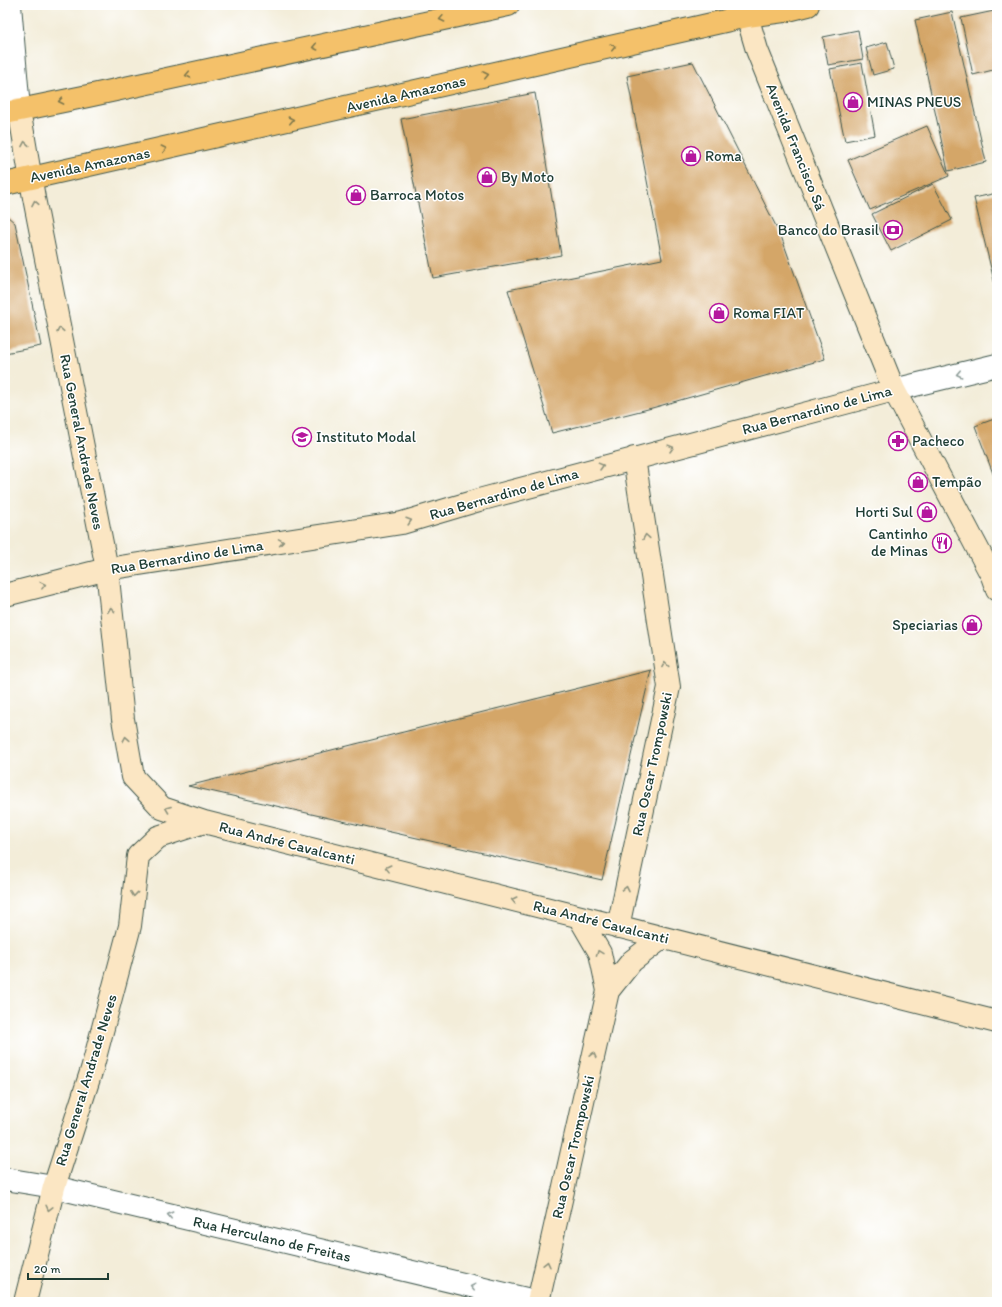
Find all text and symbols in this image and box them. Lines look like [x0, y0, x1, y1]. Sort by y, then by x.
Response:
one-way arrow [439, 15, 446, 23]
one-way arrow [312, 42, 319, 51]
one-way arrow [610, 43, 616, 51]
one-way arrow [185, 70, 192, 78]
street label: Avenida Amazonas [344, 71, 468, 117]
one-way arrow [483, 72, 489, 80]
street label: Avenida Francisco Sá [762, 81, 830, 213]
shop icon: MINAS PNEUS [842, 91, 864, 113]
place label: MINAS PNEUS [867, 93, 961, 111]
one-way arrow [58, 97, 64, 105]
one-way arrow [288, 116, 294, 124]
one-way arrow [21, 141, 30, 147]
street label: Avenida Amazonas [28, 143, 152, 186]
one-way arrow [161, 145, 168, 153]
shop icon: Roma [680, 145, 702, 167]
place label: Roma [705, 147, 742, 165]
shop icon: By Moto [476, 166, 498, 188]
place label: By Moto [501, 168, 554, 186]
shop icon: Barroca Motos [345, 184, 367, 206]
place label: Barroca Motos [370, 186, 465, 204]
one-way arrow [32, 200, 40, 206]
bank icon: Banco do Brasil [882, 219, 904, 241]
place label: Banco do Brasil [778, 221, 880, 239]
shop icon: Roma FIAT [708, 302, 730, 324]
place label: Roma FIAT [733, 304, 805, 322]
one-way arrow [57, 327, 65, 334]
street label: Rua General Andrade Neves [56, 353, 108, 532]
one-way arrow [956, 370, 962, 378]
street label: Rua Bernardino de Lima [740, 381, 894, 439]
school or university icon: Instituto Modal [291, 426, 313, 448]
place label: Instituto Modal [316, 428, 417, 446]
pharmacy icon: Pacheco [887, 430, 909, 452]
place label: Pacheco [912, 432, 964, 450]
one-way arrow [668, 444, 675, 453]
one-way arrow [598, 463, 605, 471]
street label: Rua Bernardino de Lima [427, 464, 581, 524]
shop icon: Tempão [907, 471, 929, 493]
place label: Tempão [932, 473, 982, 491]
shop icon: Horti Sul [916, 501, 938, 523]
place label: Horti Sul [855, 503, 914, 521]
one-way arrow [405, 517, 412, 526]
place label: Cantinho de Minas [868, 525, 928, 560]
restaurant icon: Cantinho de Minas [931, 532, 953, 554]
one-way arrow [642, 534, 651, 540]
street label: Rua Bernardino de Lima [109, 536, 265, 578]
one-way arrow [278, 538, 284, 547]
one-way arrow [40, 582, 46, 590]
one-way arrow [107, 607, 116, 613]
shop icon: Speciarias [961, 614, 983, 636]
place label: Speciarias [892, 616, 958, 634]
one-way arrow [661, 662, 670, 668]
street label: Rua Oscar Trompowski [628, 690, 676, 838]
one-way arrow [122, 736, 131, 742]
one-way arrow [164, 806, 171, 814]
street label: Rua André Cavalcanti [217, 817, 357, 869]
one-way arrow [384, 865, 391, 873]
one-way arrow [622, 885, 630, 892]
one-way arrow [130, 891, 139, 897]
street label: Rua André Cavalcanti [531, 896, 671, 948]
one-way arrow [510, 897, 517, 905]
one-way arrow [595, 950, 603, 957]
street label: Rua General Andrade Neves [51, 992, 121, 1168]
one-way arrow [589, 1052, 597, 1058]
street label: Rua Oscar Trompowski [548, 1074, 598, 1220]
one-way arrow [45, 1205, 53, 1212]
one-way arrow [167, 1211, 173, 1219]
street label: Rua Herculano de Freitas [191, 1212, 353, 1266]
scale bar [28, 1255, 108, 1281]
one-way arrow [542, 1261, 550, 1267]
text: 20 m [34, 1262, 61, 1276]
one-way arrow [470, 1283, 477, 1291]

